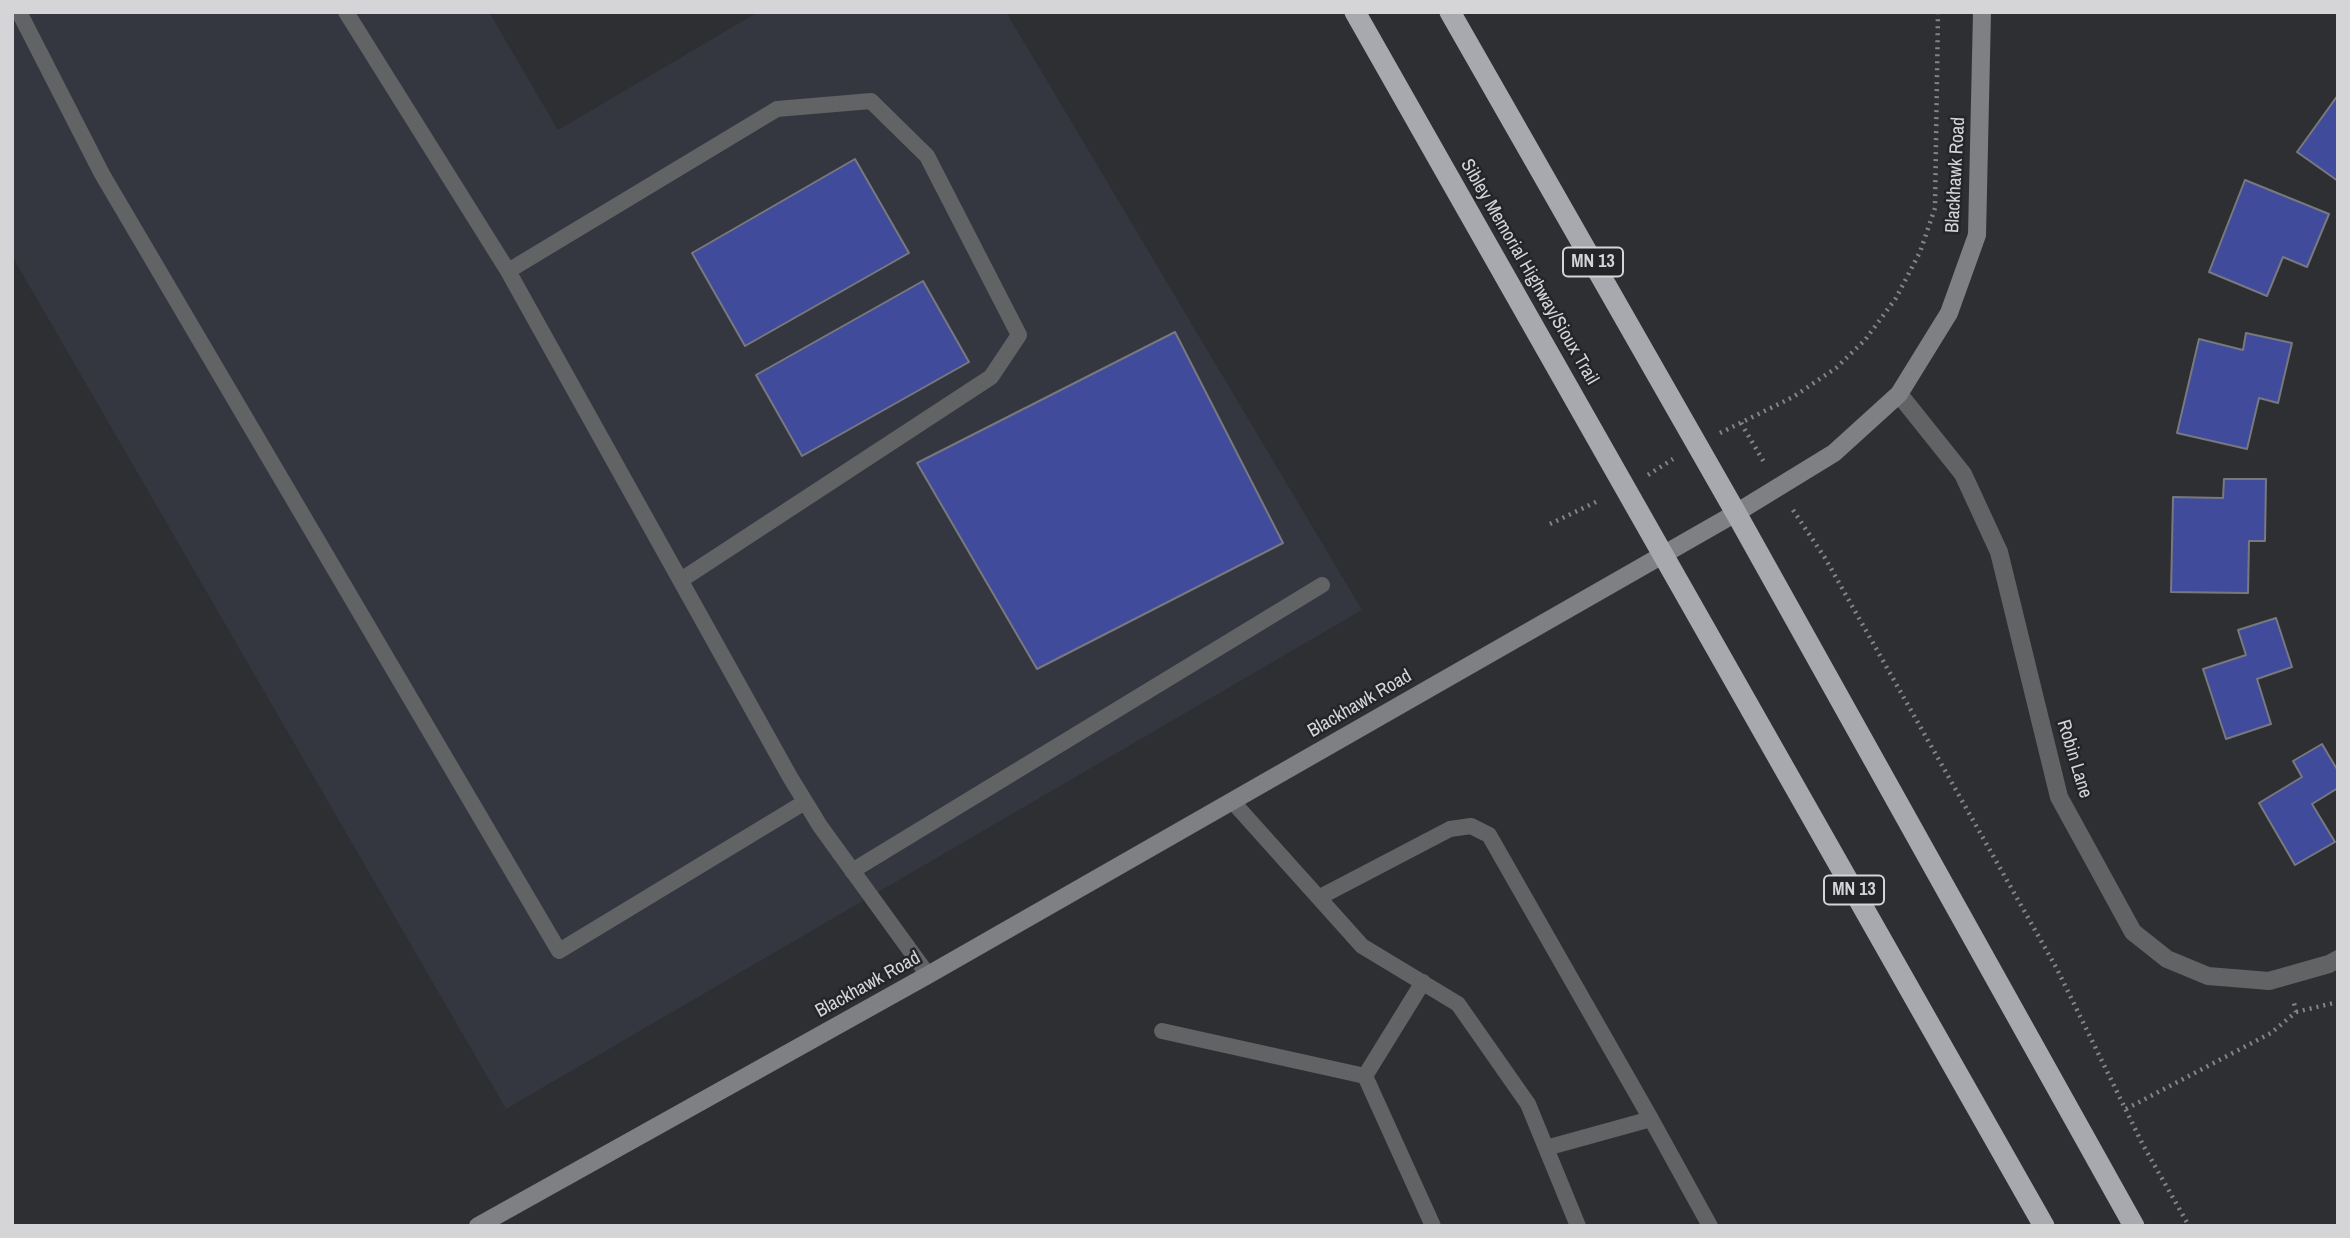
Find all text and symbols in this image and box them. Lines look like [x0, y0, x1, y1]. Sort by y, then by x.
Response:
street label: Blackhawk Road [1942, 116, 1970, 234]
street label: Sibley Memorial Highway/Sioux Trail [1455, 155, 1603, 389]
road number: MN 13 [1563, 248, 1623, 276]
street label: Blackhawk Road [1304, 665, 1416, 743]
street label: Robin Lane [2051, 717, 2097, 801]
road number: MN 13 [1824, 876, 1884, 904]
street label: Blackhawk Road [812, 947, 924, 1023]

